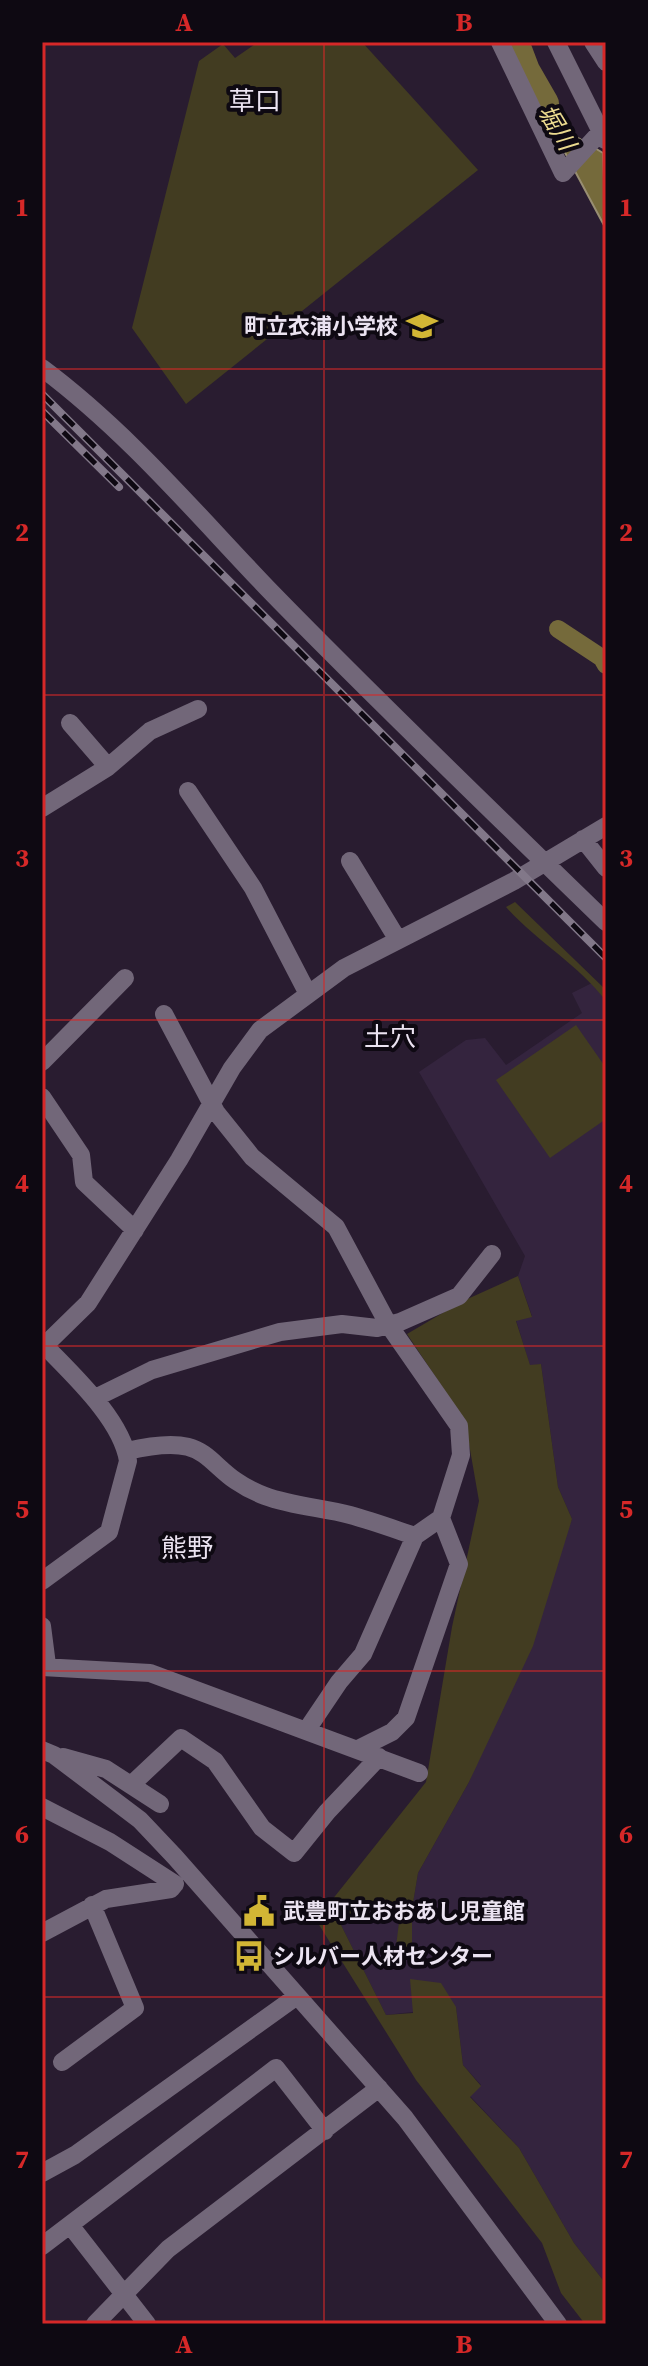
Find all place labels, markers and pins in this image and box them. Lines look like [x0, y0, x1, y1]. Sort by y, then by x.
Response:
school or university icon: 町立衣浦小学校 [405, 309, 439, 343]
place label: 町立衣浦小学校 [244, 311, 398, 341]
public building icon: 武豊町立おおあし児童館 [242, 1894, 276, 1928]
place label: 武豊町立おおあし児童館 [283, 1896, 525, 1926]
bus stop icon: シルバー人材センター [232, 1939, 266, 1973]
place label: シルバー人材センター [273, 1941, 493, 1971]

